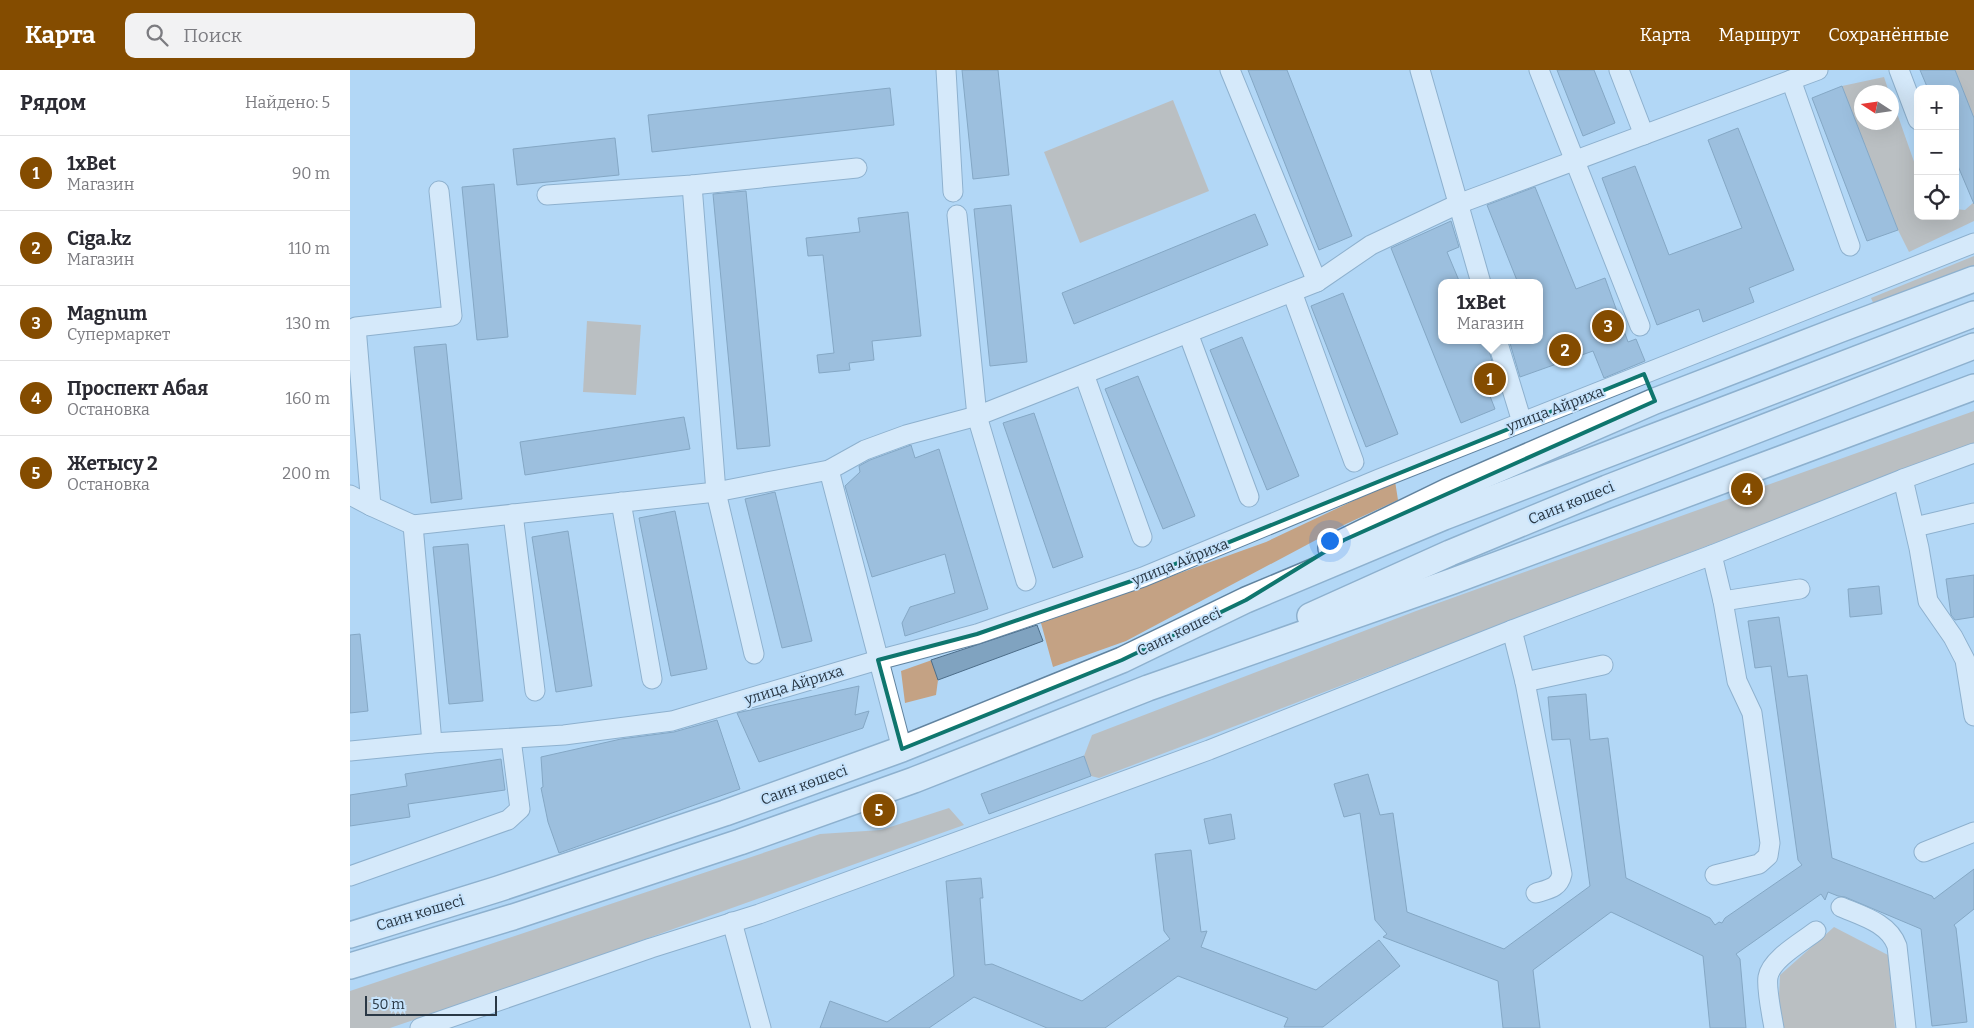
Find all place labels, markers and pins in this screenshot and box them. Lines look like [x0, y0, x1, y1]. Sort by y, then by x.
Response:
pin: 3 [1592, 307, 1624, 345]
pin: 2 [1549, 331, 1581, 369]
pin: 1 [1474, 360, 1506, 398]
pin: 4 [1731, 470, 1763, 508]
pin: 5 [863, 791, 895, 829]

